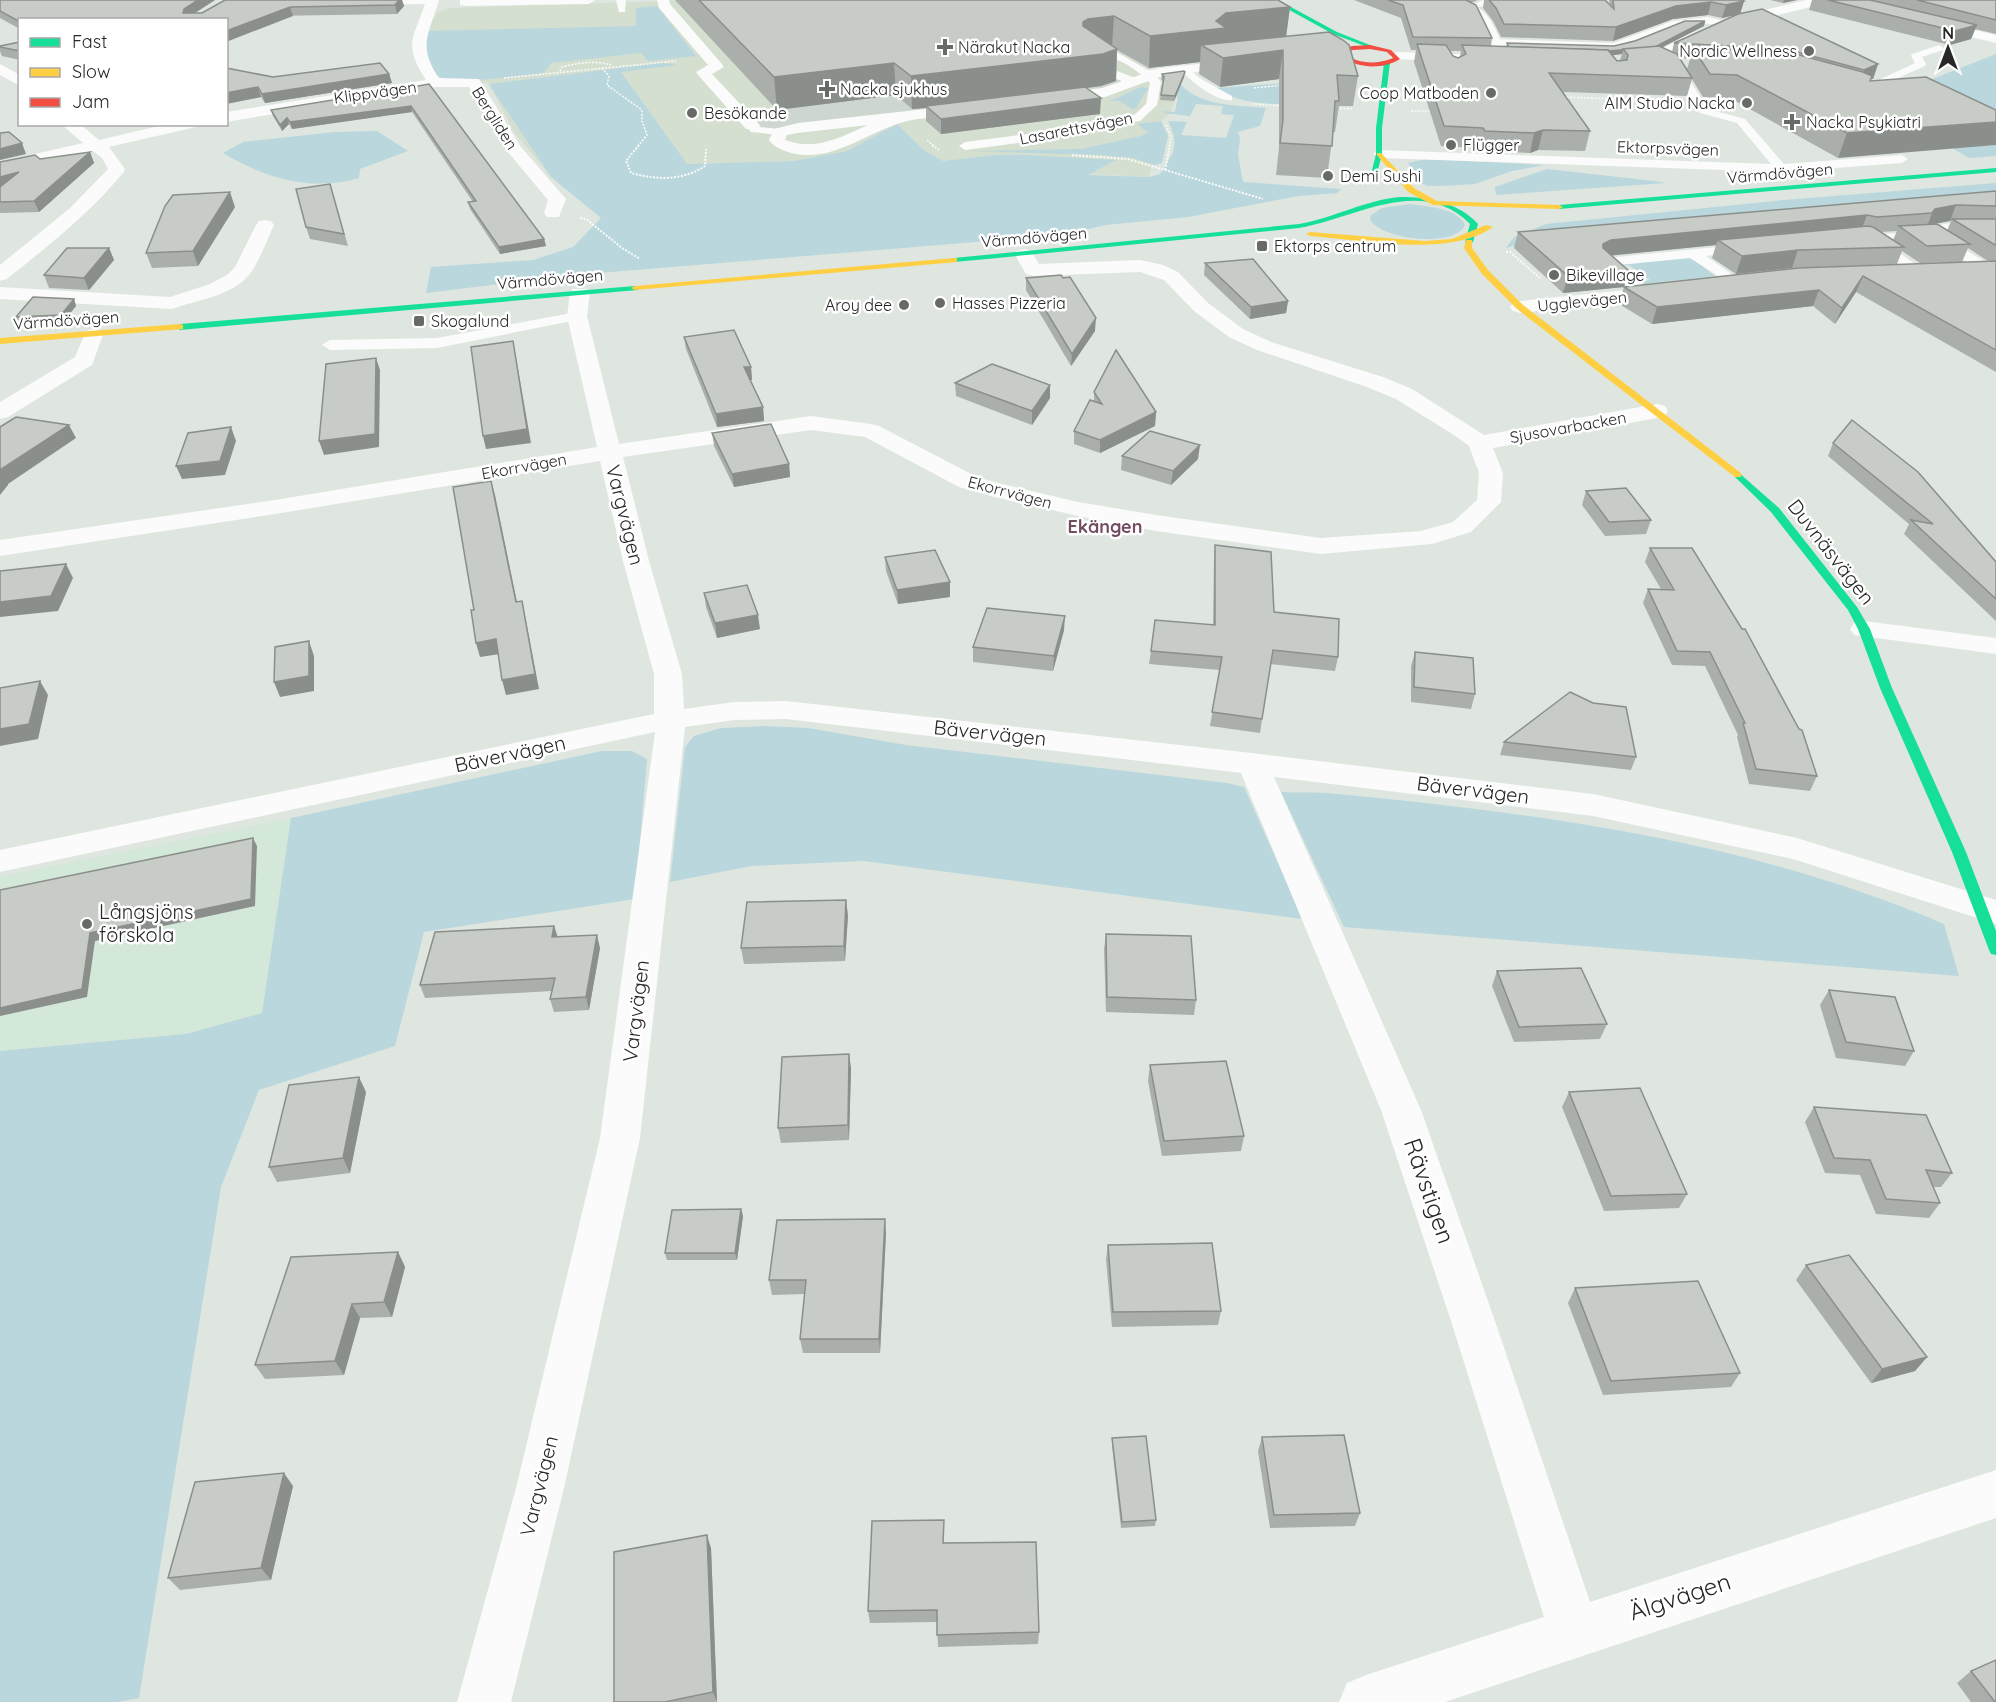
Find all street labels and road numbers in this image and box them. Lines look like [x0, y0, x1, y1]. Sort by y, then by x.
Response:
street label: Klippvägen [332, 76, 418, 108]
street label: Bergliden [468, 83, 522, 153]
street label: Lasarettsvägen [1018, 107, 1134, 149]
street label: Ektorpsvägen [1617, 136, 1719, 160]
street label: Värmdövägen [1726, 158, 1834, 188]
street label: Värmdövägen [980, 222, 1088, 252]
street label: Värmdövägen [496, 264, 604, 294]
street label: Ugglevägen [1536, 286, 1628, 316]
street label: Värmdövägen [12, 306, 120, 334]
street label: Sjusovarbacken [1508, 407, 1628, 447]
street label: Ekorrvägen [480, 449, 568, 483]
street label: Vargvägen [601, 462, 650, 568]
street label: Ekorrvägen [966, 471, 1054, 513]
street label: Duvnäsvägen [1782, 494, 1880, 609]
street label: Bävervägen [933, 714, 1048, 751]
street label: Bävervägen [452, 730, 568, 777]
street label: Bävervägen [1415, 770, 1531, 809]
street label: Vargvägen [617, 958, 654, 1063]
street label: Rävstigen [1398, 1134, 1462, 1247]
street label: Vargvägen [514, 1433, 563, 1539]
street label: Älgvägen [1625, 1566, 1734, 1627]

